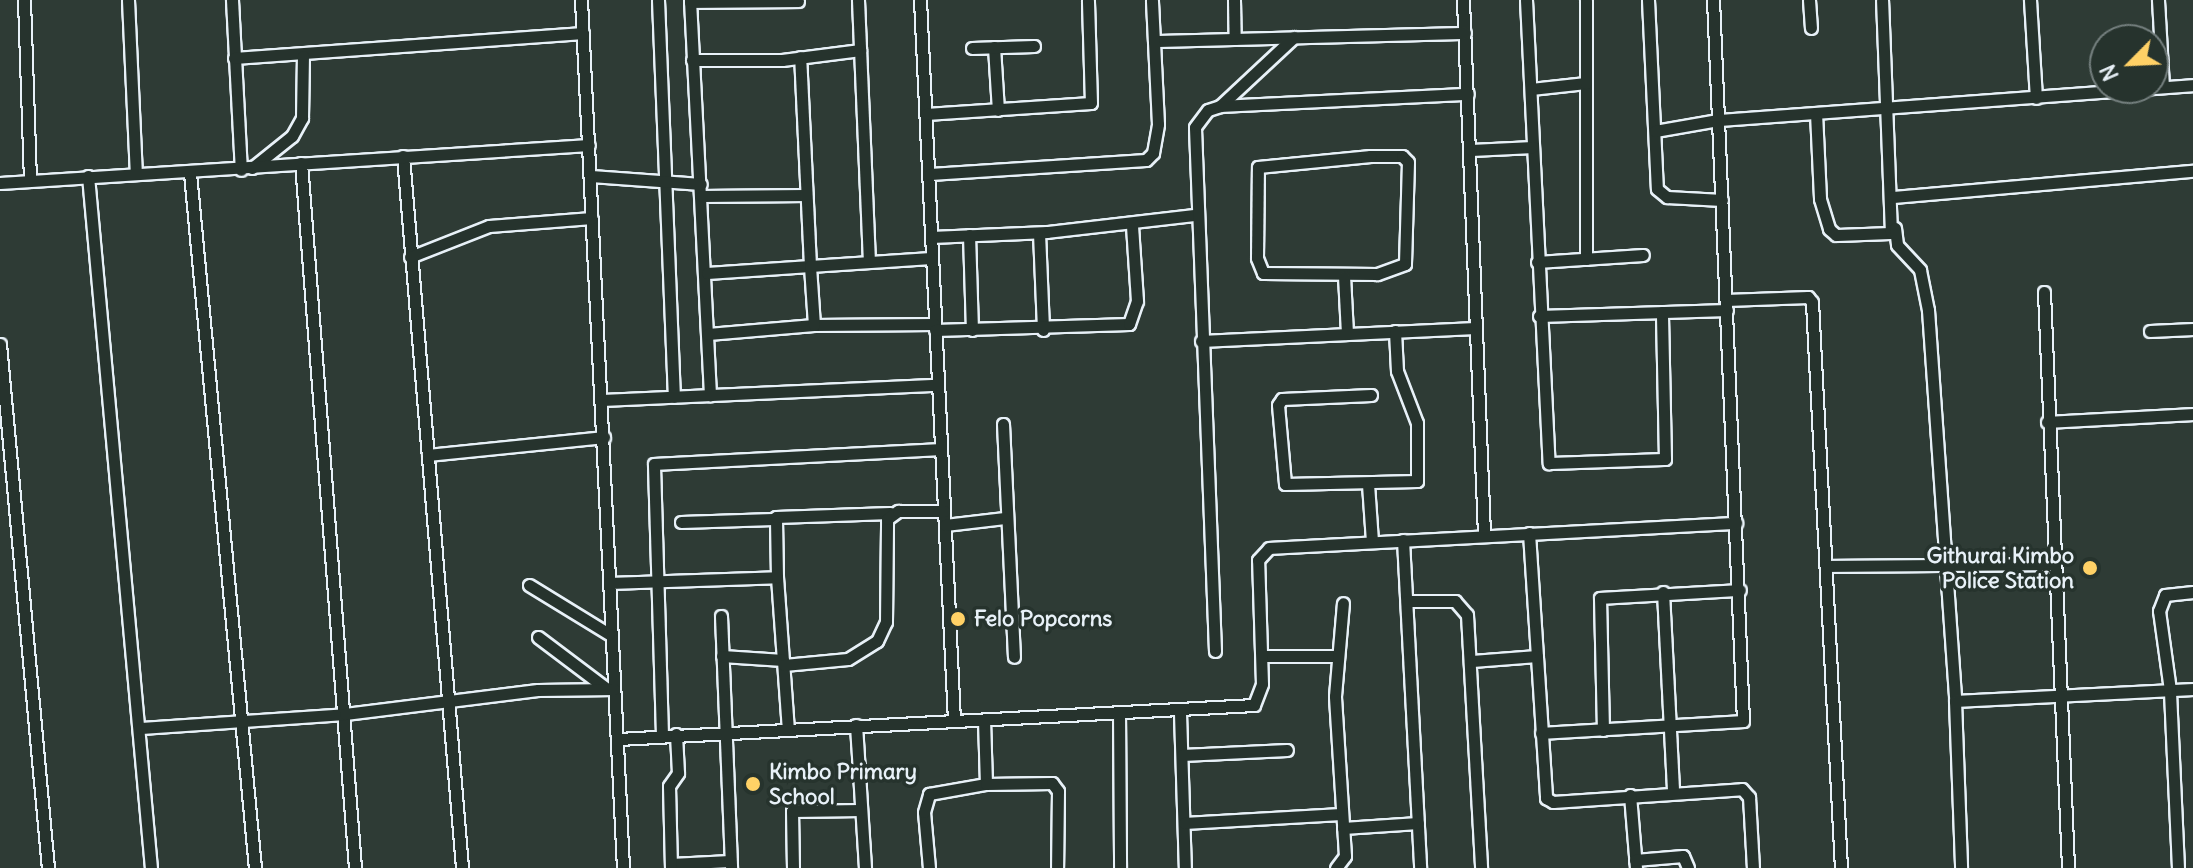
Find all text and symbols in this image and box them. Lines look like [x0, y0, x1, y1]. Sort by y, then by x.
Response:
north arrow [2089, 24, 2169, 104]
text: N [2093, 60, 2125, 86]
place label: Githurai Kimbo Police Station [1927, 542, 2074, 594]
marker: Githurai Kimbo Police Station [2081, 559, 2099, 577]
place label: Felo Popcorns [974, 606, 1112, 632]
marker: Felo Popcorns [949, 610, 967, 628]
place label: Kimbo Primary School [769, 758, 917, 810]
marker: Kimbo Primary School [744, 775, 762, 793]

